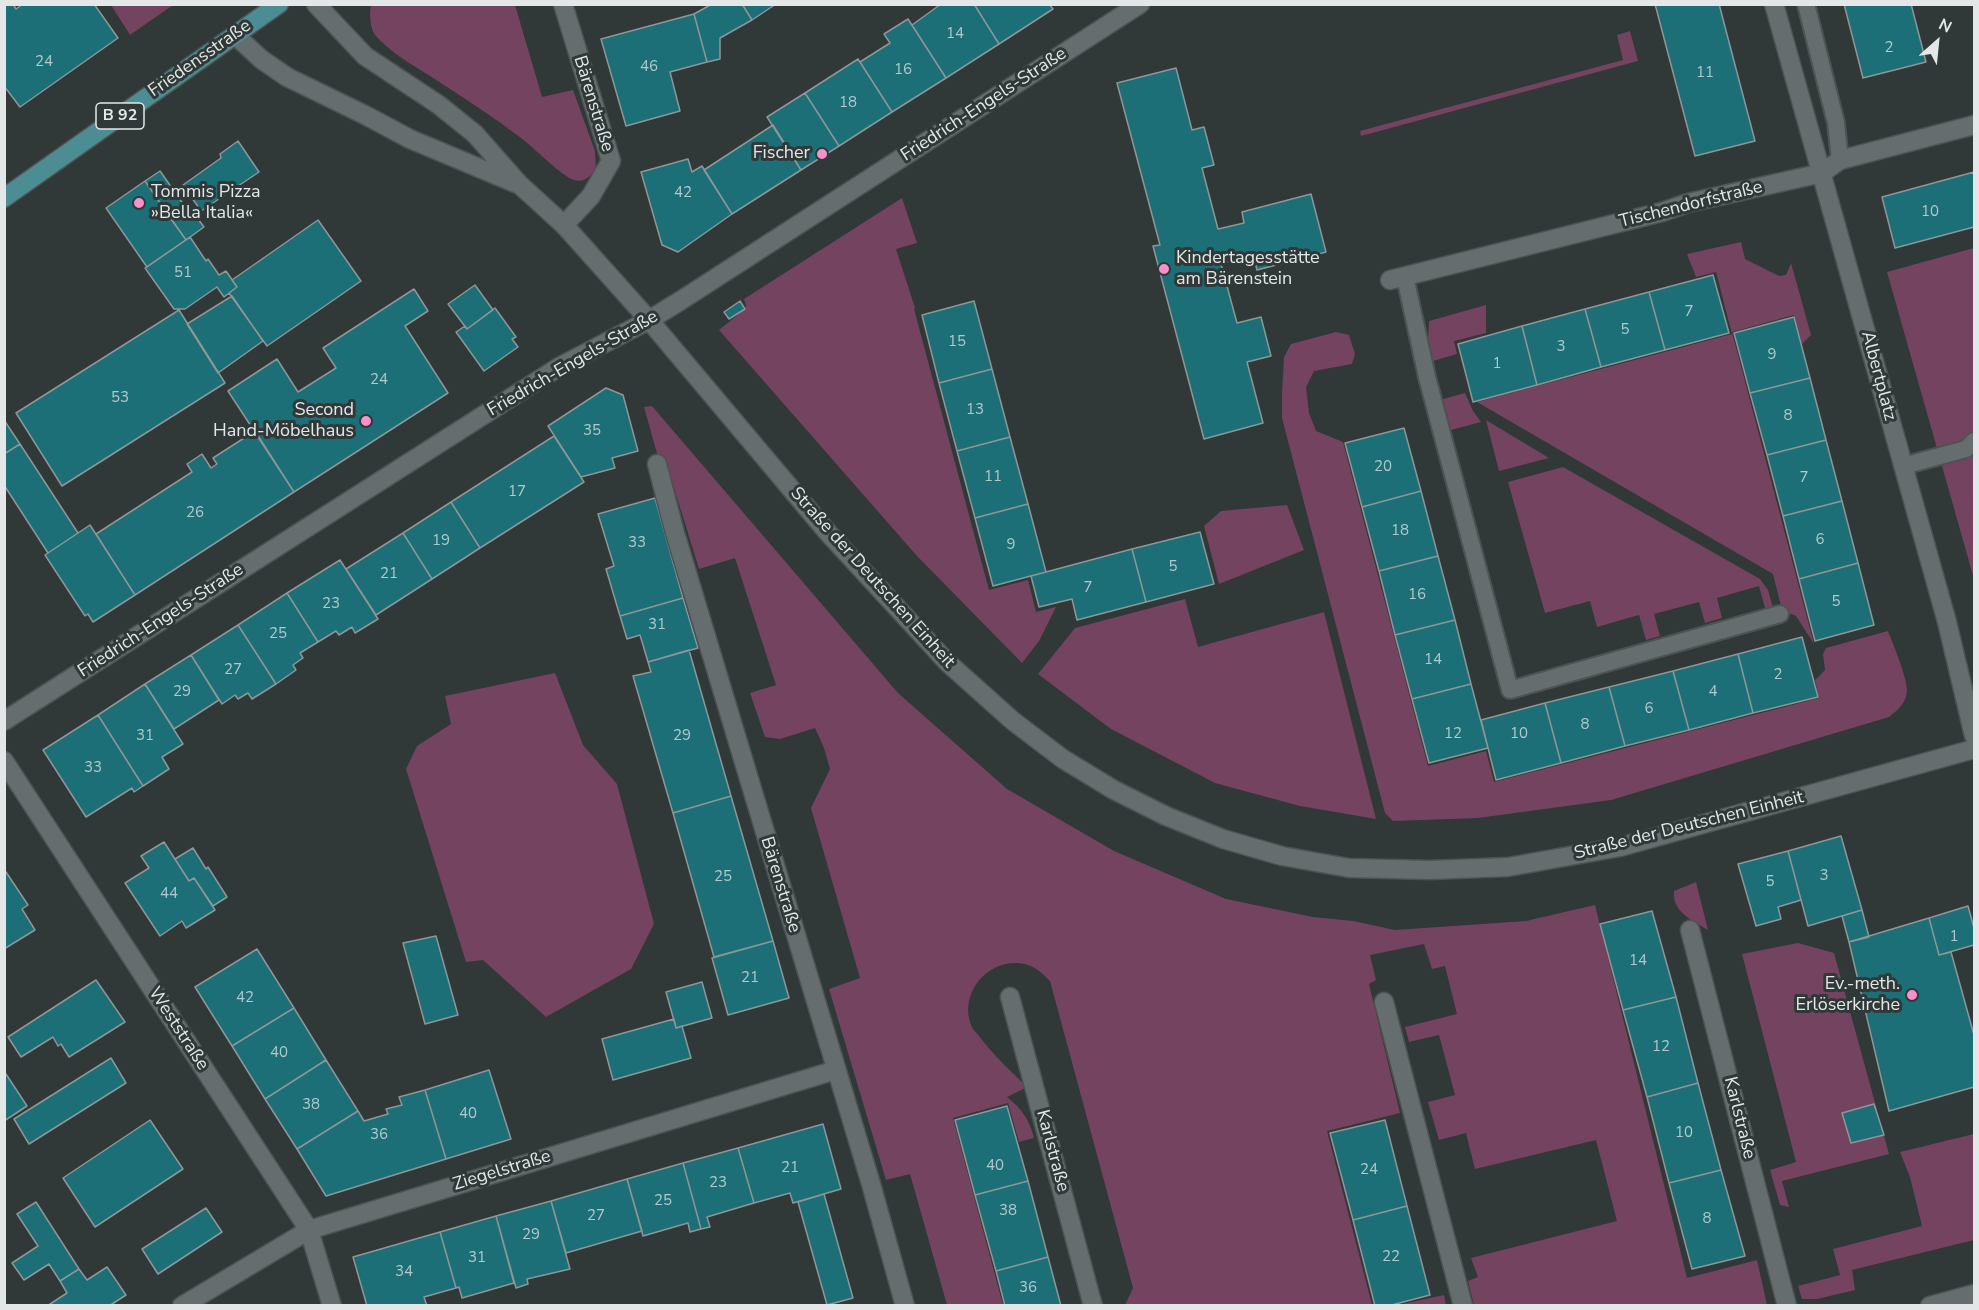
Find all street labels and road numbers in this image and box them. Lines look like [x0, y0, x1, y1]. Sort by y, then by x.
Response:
street label: Friedensstraße [145, 16, 255, 102]
street label: Friedrich-Engels-Straße [897, 43, 1071, 167]
street label: Bärenstraße [568, 53, 618, 155]
road number: B 92 [96, 103, 144, 129]
street label: Tischendorfstraße [1617, 177, 1765, 233]
street label: Friedrich-Engels-Straße [484, 306, 662, 422]
street label: Albertplatz [1856, 329, 1900, 423]
street label: Straße der Deutschen Einheit [785, 483, 959, 673]
street label: Friedrich-Engels-Straße [74, 559, 248, 683]
street label: Straße der Deutschen Einheit [1572, 787, 1806, 865]
street label: Bärenstraße [755, 834, 805, 936]
street label: Weststraße [143, 983, 213, 1075]
street label: Karlstraße [1718, 1075, 1760, 1161]
street label: Karlstraße [1031, 1108, 1073, 1194]
street label: Ziegelstraße [450, 1146, 554, 1196]

